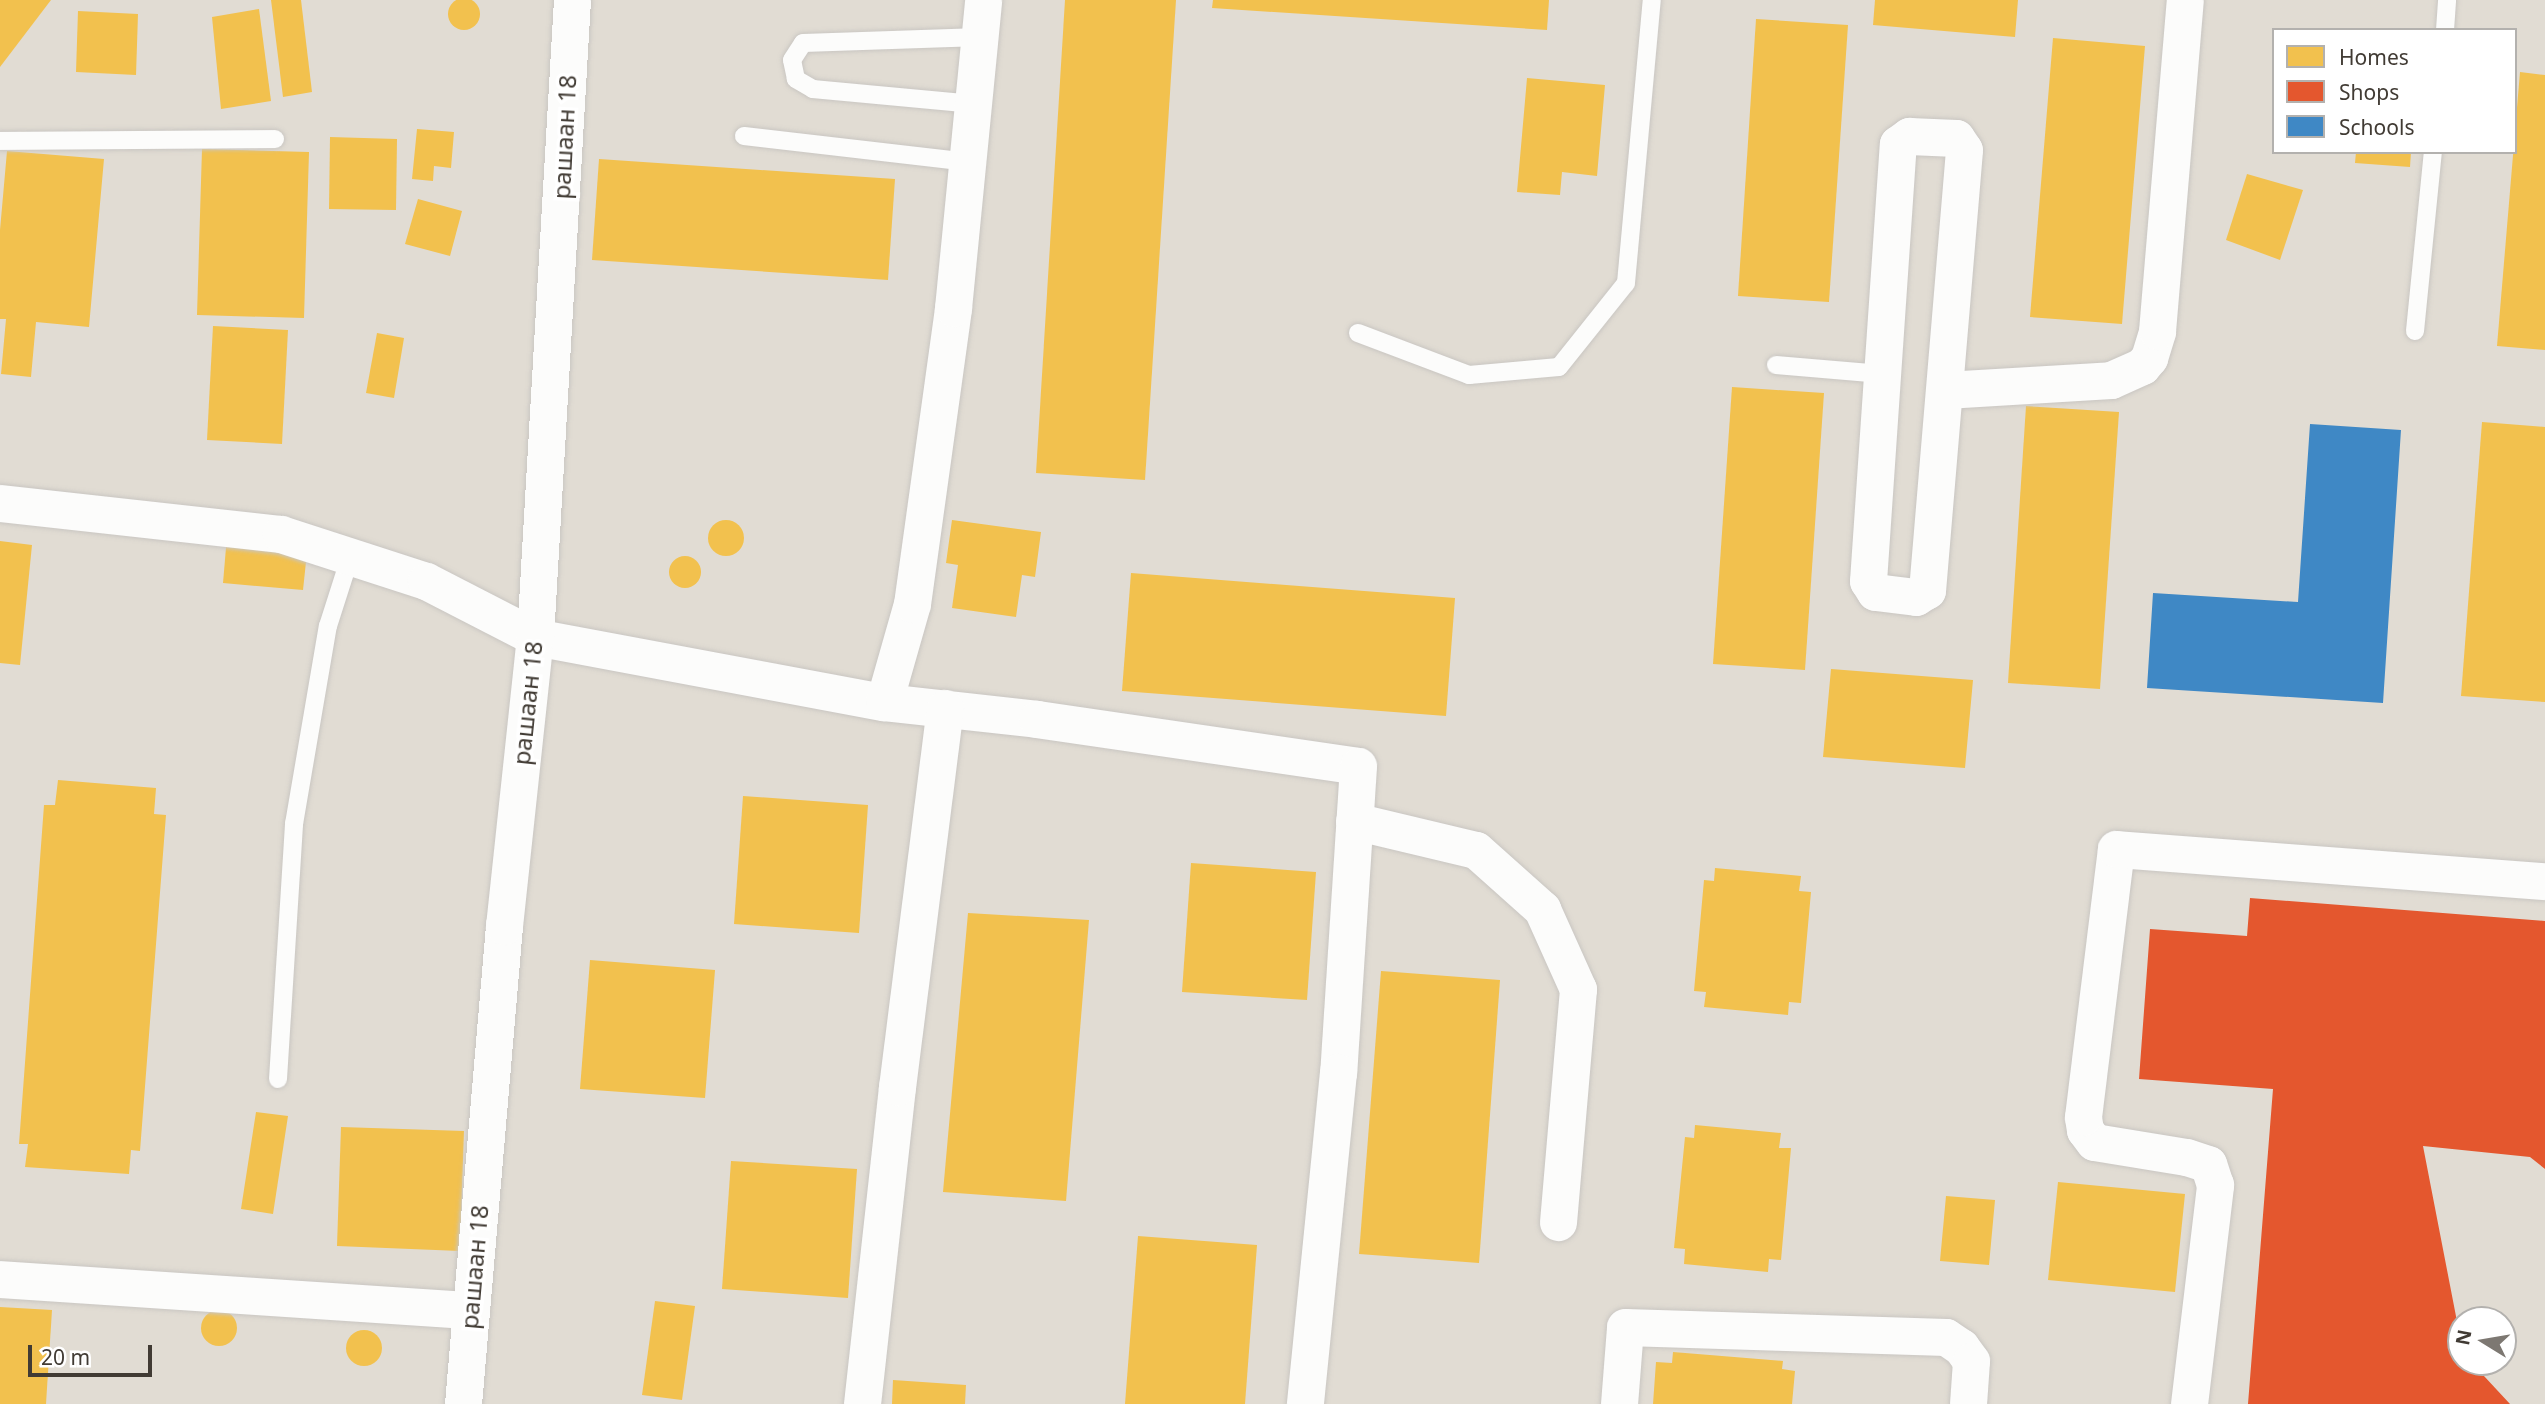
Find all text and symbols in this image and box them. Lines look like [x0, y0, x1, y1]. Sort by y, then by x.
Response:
legend [2272, 28, 2517, 154]
text: Homes [2339, 43, 2409, 71]
street label: рашаан 18 [546, 74, 582, 200]
text: Shops [2339, 78, 2399, 106]
text: Schools [2339, 113, 2414, 141]
street label: рашаан 18 [506, 640, 548, 766]
street label: рашаан 18 [454, 1204, 494, 1330]
north arrow [2447, 1306, 2517, 1376]
text: N [2449, 1327, 2478, 1347]
scale bar [32, 1330, 156, 1374]
text: 20 m [41, 1343, 90, 1371]

